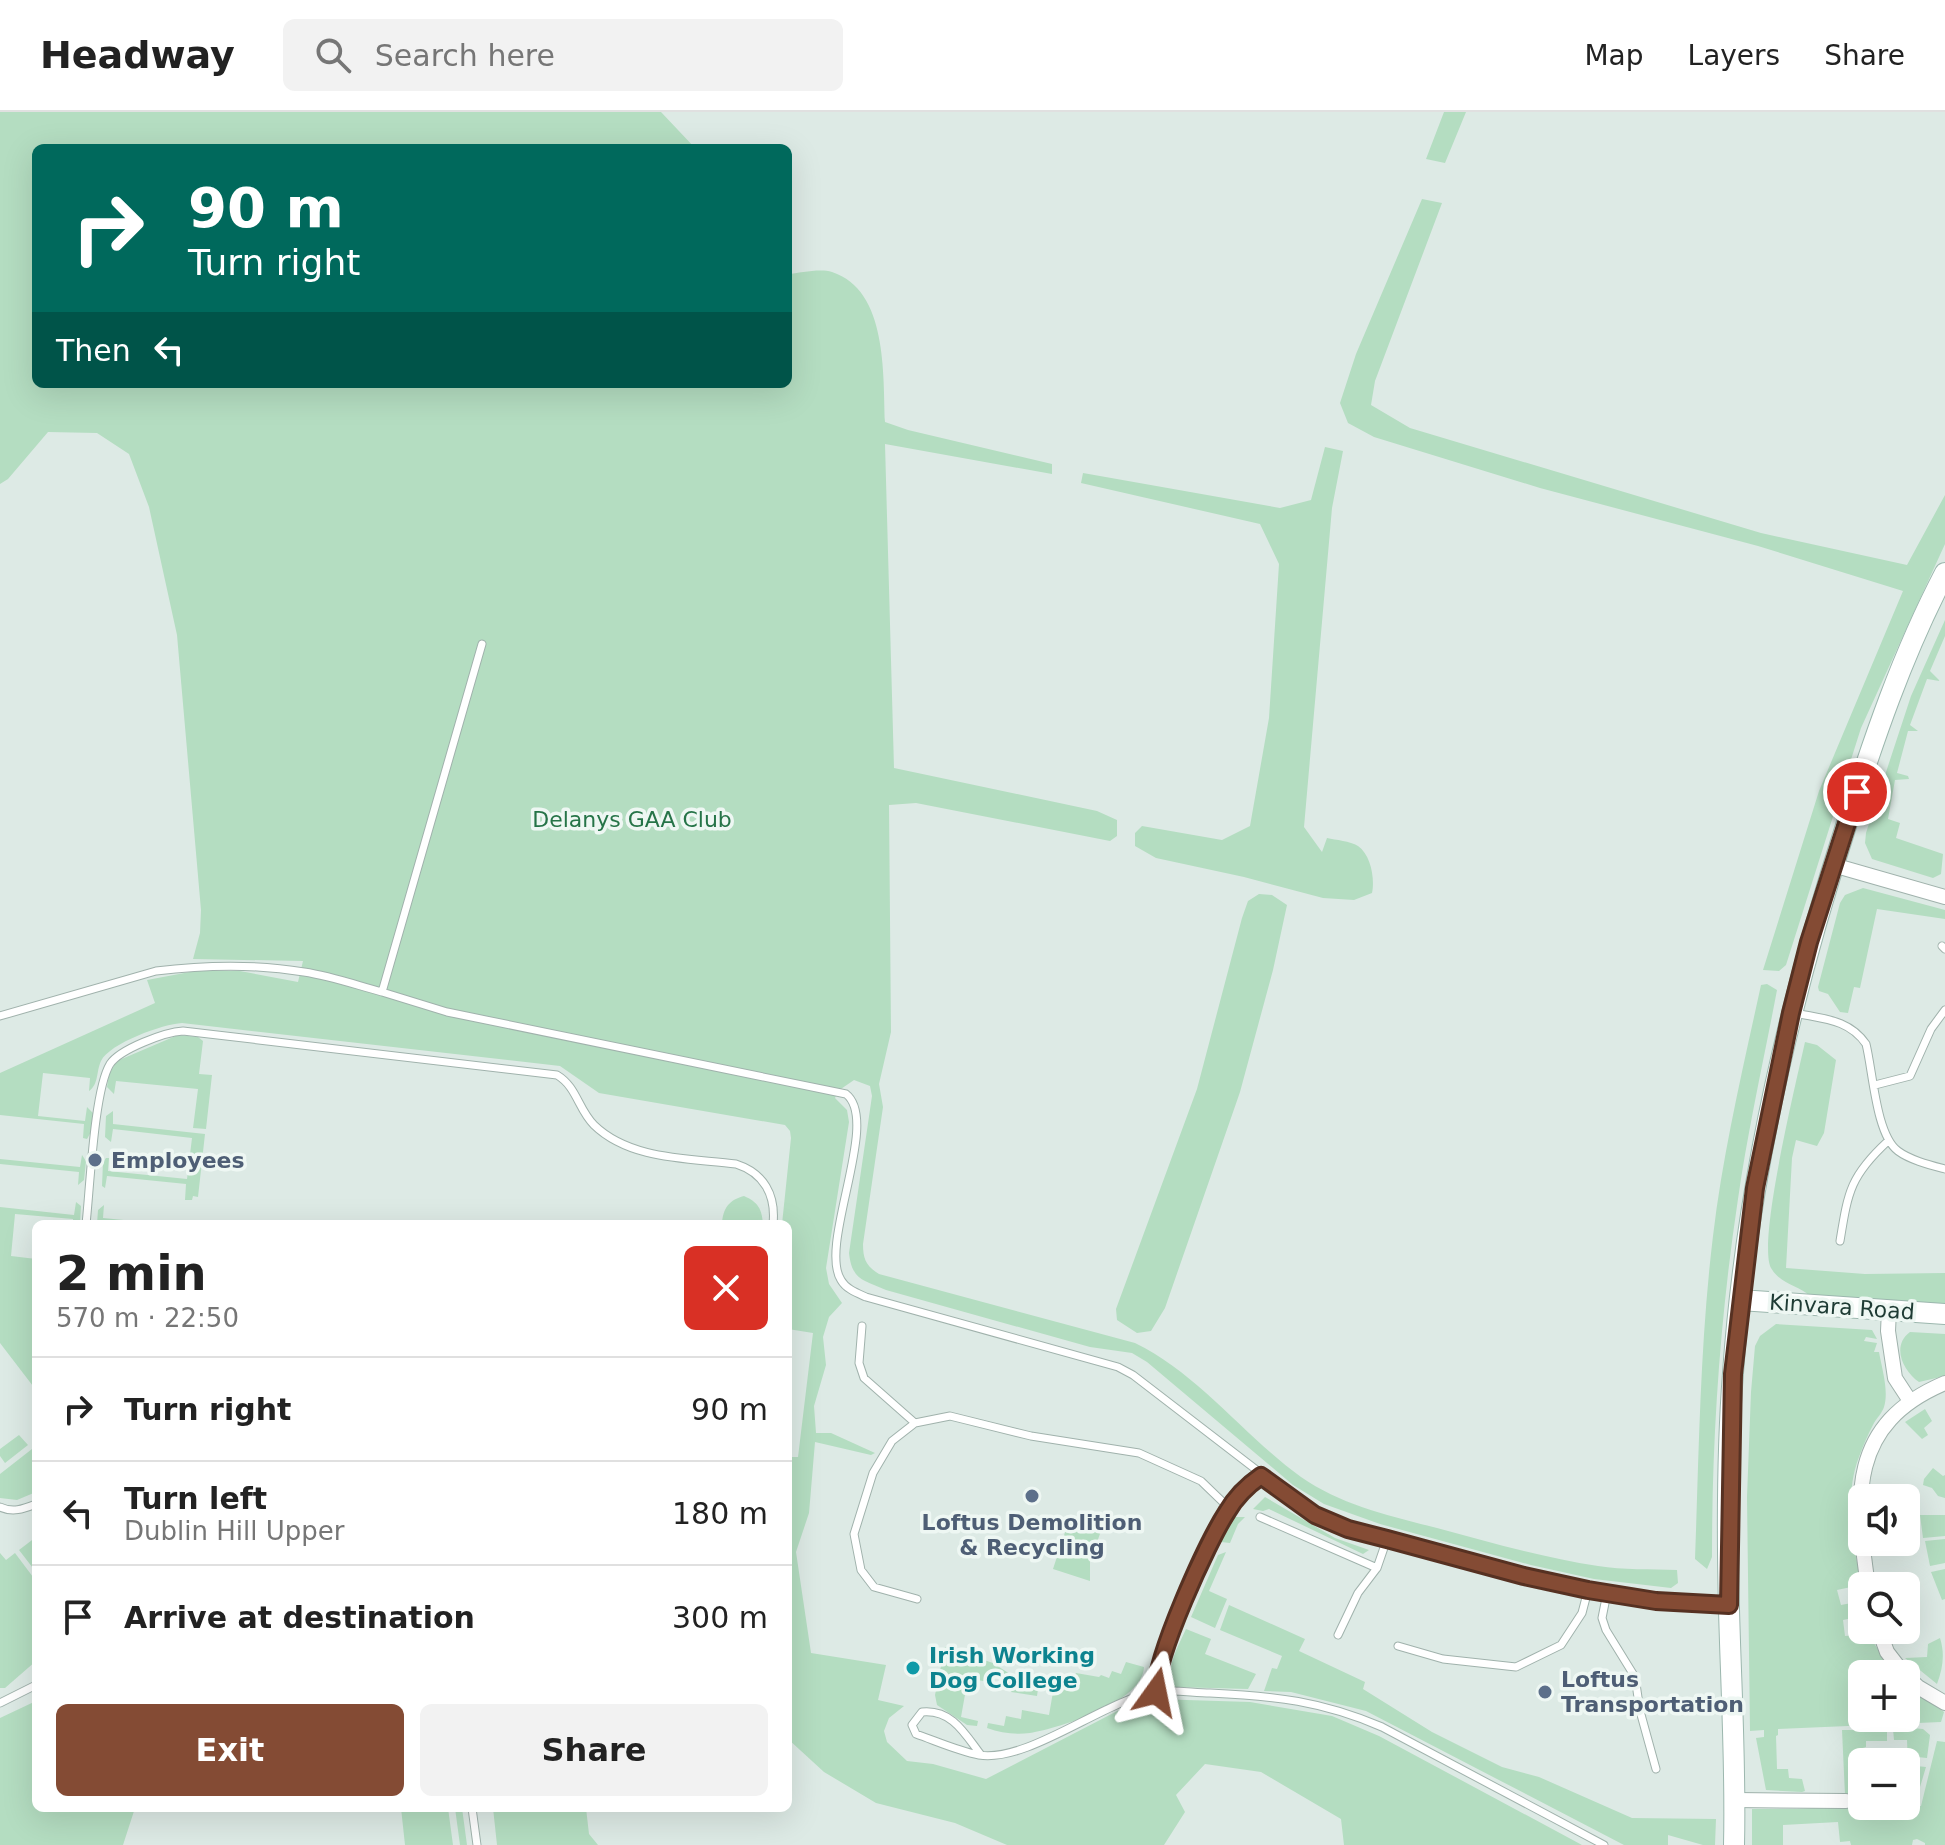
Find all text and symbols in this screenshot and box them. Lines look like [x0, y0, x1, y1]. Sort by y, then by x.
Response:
search box [283, 19, 843, 91]
text: Headway [40, 33, 235, 77]
icon: search [311, 33, 355, 77]
text: Search here [375, 38, 555, 73]
text: Map [1584, 39, 1644, 72]
text: Layers [1688, 39, 1780, 72]
text: Share [1824, 39, 1905, 72]
text: 90 m [188, 175, 344, 240]
icon: right [56, 176, 160, 280]
text: Turn right [188, 242, 360, 283]
icon: left [147, 328, 191, 372]
text: Then [56, 333, 131, 368]
pin [1823, 758, 1891, 826]
icon: arrive [1835, 770, 1879, 814]
park label: Delanys GAA Club [532, 807, 732, 832]
place label: Employees [111, 1148, 245, 1173]
marker: Employees [86, 1151, 104, 1169]
text: 2 min [56, 1245, 207, 1301]
button: close [684, 1246, 768, 1330]
street label: Kinvara Road [1768, 1289, 1916, 1325]
text: 570 m · 22:50 [56, 1303, 239, 1333]
icon: right [56, 1387, 100, 1431]
text: Turn right [124, 1392, 291, 1427]
text: 90 m [691, 1392, 768, 1427]
text: Turn left [124, 1481, 267, 1516]
map controls [1848, 1484, 1920, 1820]
button: sound [1848, 1484, 1920, 1556]
marker: Loftus Demolition & Recycling [1023, 1487, 1041, 1505]
icon: left [56, 1491, 100, 1535]
text: 180 m [672, 1496, 768, 1531]
place label: Loftus Demolition & Recycling [922, 1510, 1142, 1560]
text: Dublin Hill Upper [124, 1516, 344, 1546]
button: search [1848, 1572, 1920, 1644]
icon: arrive [56, 1595, 100, 1639]
text: Arrive at destination [124, 1600, 475, 1635]
text: 300 m [672, 1600, 768, 1635]
place label: Irish Working Dog College [929, 1643, 1095, 1693]
position arrow [1114, 1650, 1198, 1734]
marker: Irish Working Dog College [904, 1659, 922, 1677]
button: + [1848, 1660, 1920, 1732]
place label: Loftus Transportation [1561, 1667, 1744, 1717]
marker: Loftus Transportation [1536, 1683, 1554, 1701]
button: Exit [56, 1704, 404, 1796]
button: Share [420, 1704, 768, 1796]
button: − [1848, 1748, 1920, 1820]

